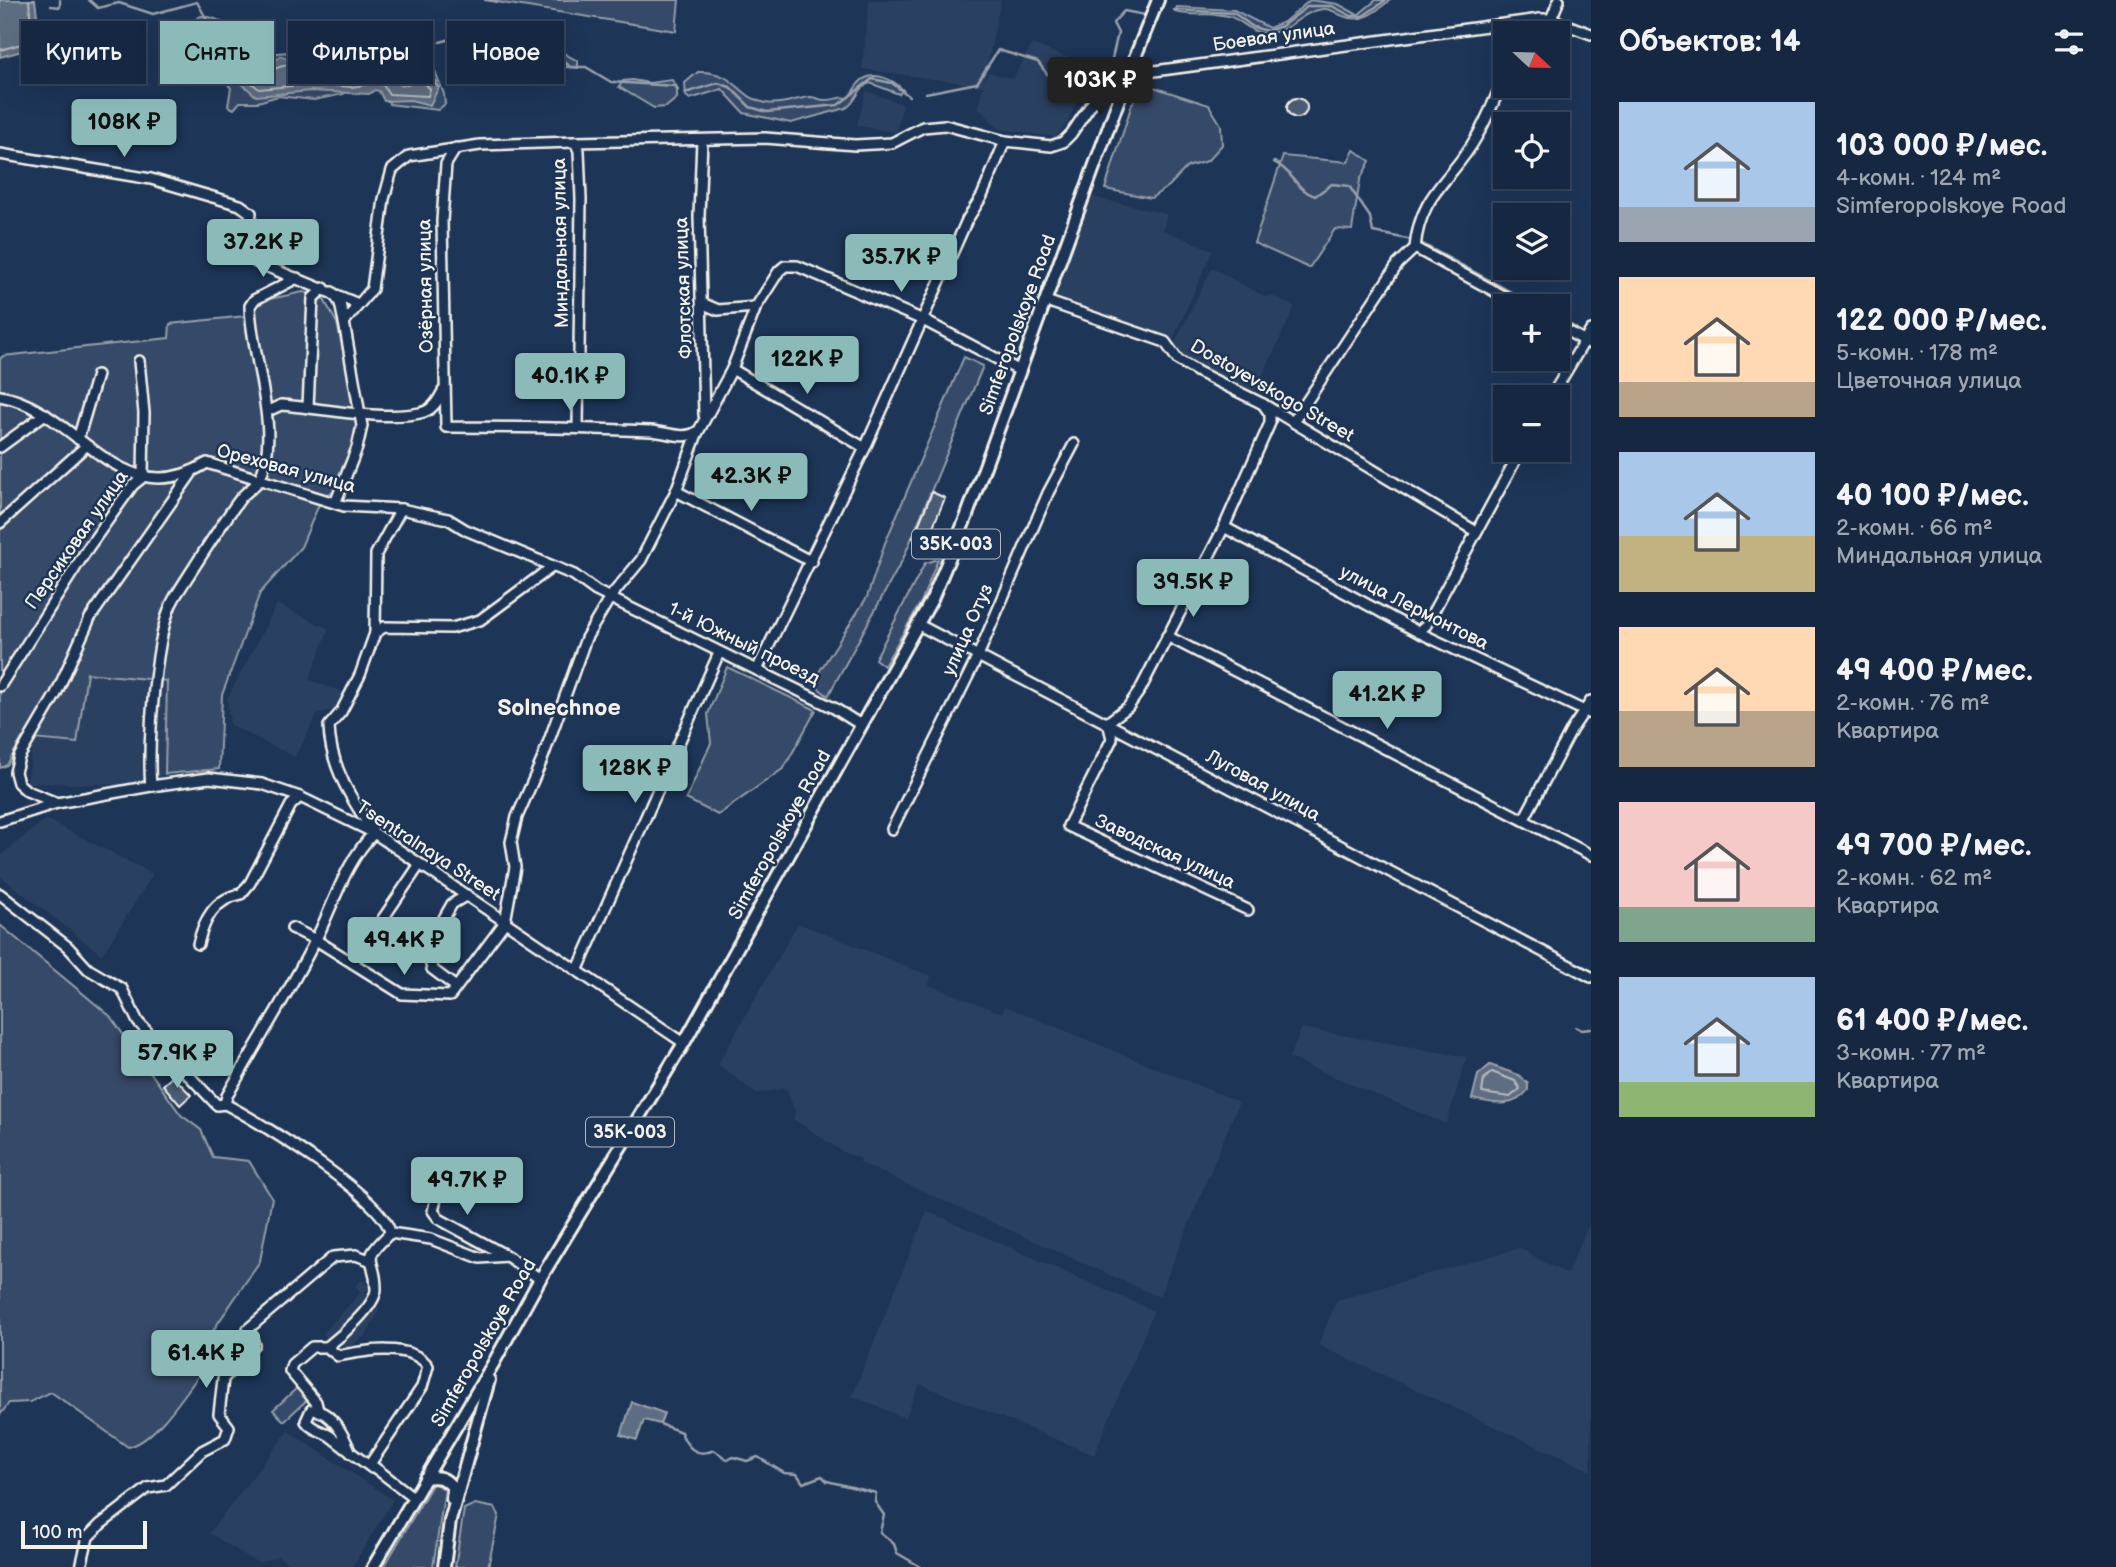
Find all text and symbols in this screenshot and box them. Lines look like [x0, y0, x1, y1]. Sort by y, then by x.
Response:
street label: Боевая улица [1211, 17, 1337, 57]
chip: Купить [21, 21, 146, 84]
chip: Снять [160, 21, 274, 84]
chip: Фильтры [288, 21, 433, 84]
chip: Новое [447, 21, 564, 84]
north arrow [1493, 21, 1570, 98]
map controls [1493, 21, 1570, 462]
icon: filters [2050, 23, 2088, 61]
text: Объектов: 14 [1619, 24, 1801, 60]
pin: 103K ₽ [1043, 58, 1157, 117]
text: 103K ₽ [1064, 66, 1136, 94]
pin: 108K ₽ [67, 100, 181, 159]
text: 108K ₽ [87, 108, 161, 136]
button: locate [1493, 112, 1570, 189]
text: 103 000 ₽/мес. [1836, 128, 2047, 164]
icon: home [1675, 130, 1759, 214]
street label: Миндальная улица [548, 158, 574, 328]
text: 4-комн. · 124 m² [1836, 164, 2001, 192]
text: Simferopolskoye Road [1836, 192, 2066, 220]
button: layers [1493, 203, 1570, 280]
street label: Флотская улица [670, 217, 698, 359]
pin: 37.2K ₽ [198, 219, 328, 279]
street label: Озёрная улица [413, 219, 439, 353]
text: 37.2K ₽ [223, 228, 303, 256]
street label: Simferopolskoye Road [975, 232, 1061, 418]
pin: 35.7K ₽ [836, 234, 966, 294]
text: 35.7K ₽ [861, 243, 941, 271]
button: + [1493, 294, 1570, 371]
text: 122 000 ₽/мес. [1836, 303, 2047, 339]
icon: home [1675, 305, 1759, 389]
street label: Dostoyevskogo Street [1186, 335, 1358, 447]
pin: 122K ₽ [750, 336, 864, 396]
text: 5-комн. · 178 m² [1836, 339, 1998, 367]
text: 122K ₽ [771, 345, 843, 373]
pin: 40.1K ₽ [505, 354, 635, 413]
text: 40.1K ₽ [531, 362, 609, 390]
text: Цветочная улица [1836, 367, 2022, 395]
button: − [1493, 385, 1570, 462]
street label: Ореховая улица [214, 439, 358, 499]
pin: 42.3K ₽ [686, 454, 816, 513]
text: 42.3K ₽ [710, 462, 792, 490]
street label: Персиковая улица [20, 466, 134, 614]
text: 40 100 ₽/мес. [1836, 478, 2029, 514]
icon: home [1675, 480, 1759, 564]
text: 2-комн. · 66 m² [1836, 514, 1993, 542]
road number: 35К-003 [912, 530, 1000, 558]
text: Миндальная улица [1836, 542, 2042, 570]
pin: 39.5K ₽ [1128, 560, 1258, 619]
street label: улица Лермонтова [1336, 561, 1492, 655]
text: 39.5K ₽ [1153, 568, 1233, 596]
street label: улица Отуз [938, 581, 998, 679]
street label: 1-й Южный проезд [665, 597, 824, 691]
text: 49 400 ₽/мес. [1836, 653, 2033, 689]
icon: home [1675, 655, 1759, 739]
pin: 41.2K ₽ [1322, 672, 1452, 731]
text: 41.2K ₽ [1349, 680, 1425, 708]
text: 2-комн. · 76 m² [1836, 689, 1989, 717]
district label: Solnechnoe [497, 694, 621, 722]
text: Квартира [1836, 717, 1939, 745]
street label: Луговая улица [1201, 745, 1324, 827]
pin: 128K ₽ [578, 746, 692, 805]
street label: Simferopolskoye Road [724, 746, 836, 924]
text: 128K ₽ [599, 754, 671, 782]
street label: Tsentralnaya Street [352, 796, 505, 906]
street label: Заводская улица [1091, 809, 1239, 895]
text: 49 700 ₽/мес. [1836, 828, 2032, 864]
icon: home [1675, 830, 1759, 914]
text: 2-комн. · 62 m² [1836, 864, 1992, 892]
text: Квартира [1836, 892, 1939, 920]
pin: 49.4K ₽ [339, 918, 469, 977]
text: 49.4K ₽ [364, 926, 444, 954]
text: 61 400 ₽/мес. [1836, 1003, 2028, 1039]
icon: home [1675, 1005, 1759, 1089]
pin: 57.9K ₽ [112, 1030, 242, 1090]
text: 57.9K ₽ [137, 1039, 217, 1067]
text: 3-комн. · 77 m² [1836, 1039, 1986, 1067]
text: Квартира [1836, 1067, 1939, 1095]
road number: 35К-003 [586, 1118, 674, 1147]
pin: 49.7K ₽ [402, 1158, 532, 1217]
text: 49.7K ₽ [427, 1166, 507, 1194]
street label: Simferopolskoye Road [426, 1255, 542, 1431]
pin: 61.4K ₽ [141, 1330, 271, 1390]
text: 61.4K ₽ [167, 1339, 245, 1367]
scale bar [21, 1518, 147, 1550]
text: 100 m [32, 1521, 83, 1544]

